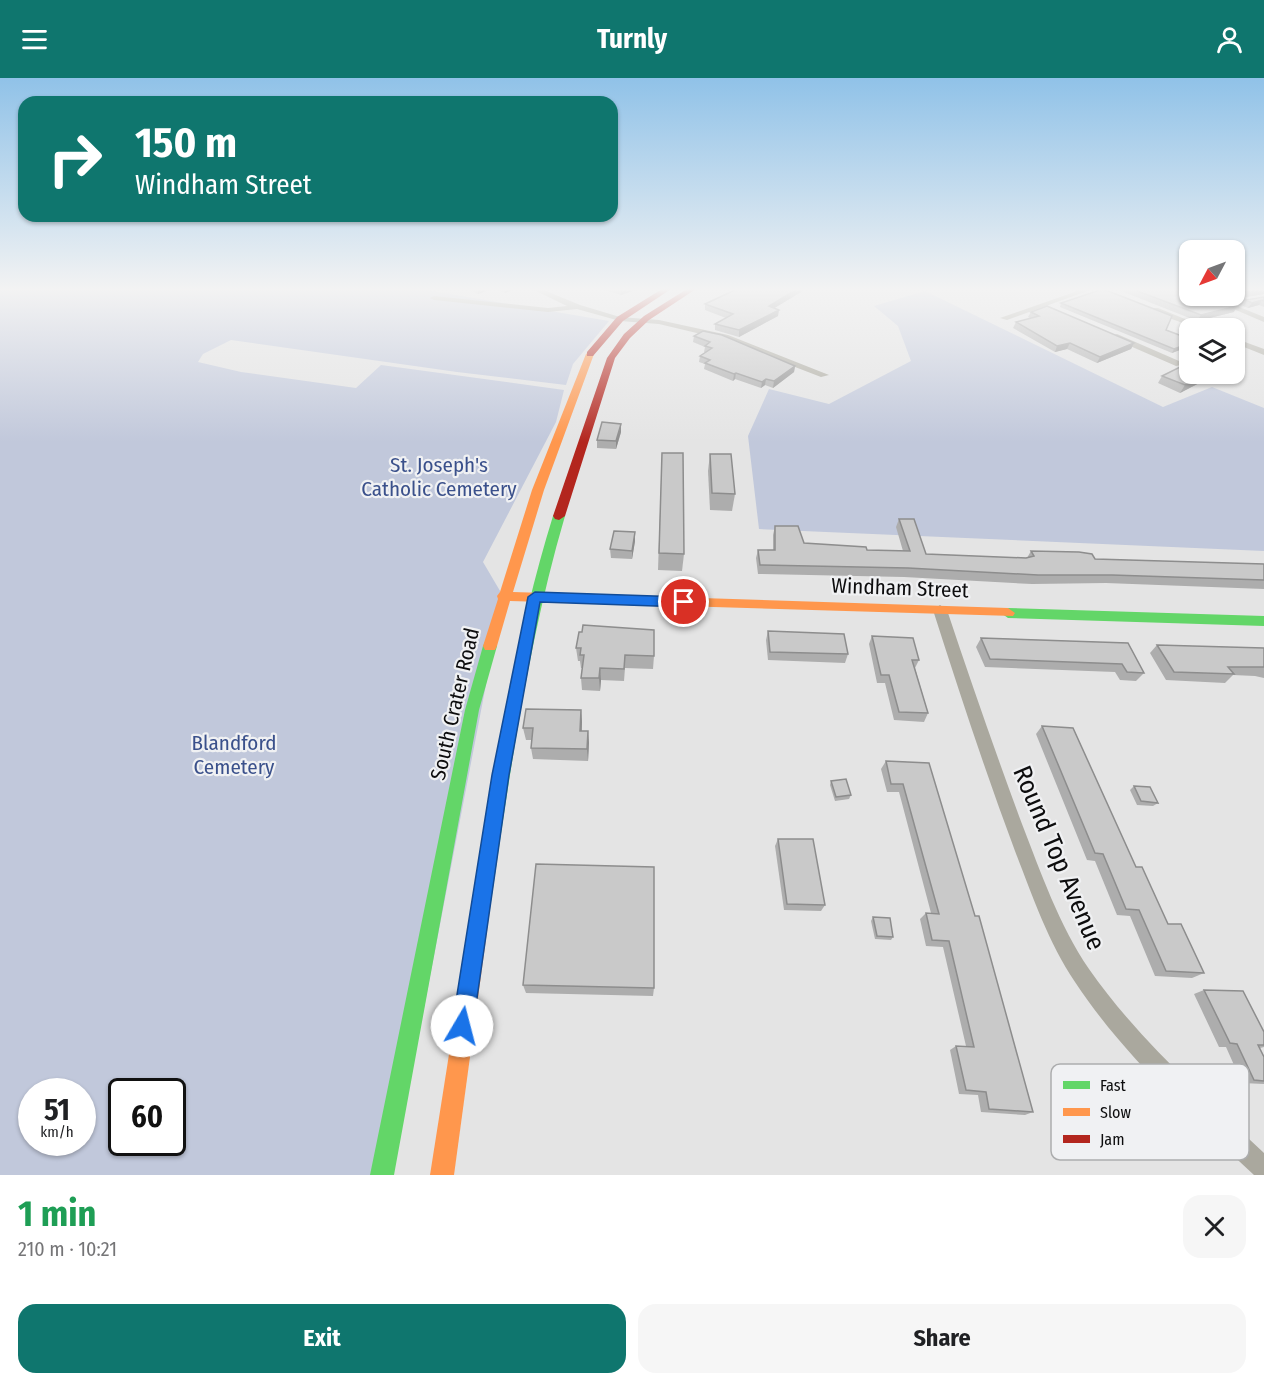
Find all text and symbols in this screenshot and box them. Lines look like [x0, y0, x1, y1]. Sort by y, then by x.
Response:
icon: menu [18, 23, 51, 56]
text: Turnly [597, 23, 667, 55]
icon: person [1213, 23, 1246, 56]
text: 150 m [135, 118, 237, 168]
icon: right [36, 120, 114, 198]
text: Windham Street [135, 169, 312, 201]
north arrow [1179, 240, 1245, 306]
map controls [1179, 240, 1245, 384]
button: layers [1179, 318, 1245, 384]
park label: St. Joseph's Catholic Cemetery [361, 452, 517, 502]
street label: Windham Street [831, 573, 969, 603]
pin [658, 576, 709, 627]
icon: arrive [667, 585, 700, 618]
street label: South Crater Road [425, 625, 485, 783]
park label: Blandford Cemetery [192, 730, 276, 780]
street label: Round Top Avenue [1006, 761, 1112, 955]
position arrow [430, 994, 494, 1058]
legend [1051, 1064, 1249, 1160]
text: Fast [1100, 1076, 1127, 1095]
speed limit sign: 60 [108, 1078, 186, 1156]
text: 51 [44, 1092, 70, 1128]
text: Slow [1100, 1103, 1131, 1122]
text: km/h [40, 1123, 74, 1141]
text: Jam [1100, 1130, 1125, 1149]
text: 1 min [18, 1192, 96, 1236]
button: close [1183, 1195, 1246, 1258]
text: 210 m · 10:21 [18, 1237, 117, 1261]
button: Exit [18, 1304, 626, 1373]
button: Share [638, 1304, 1246, 1373]

